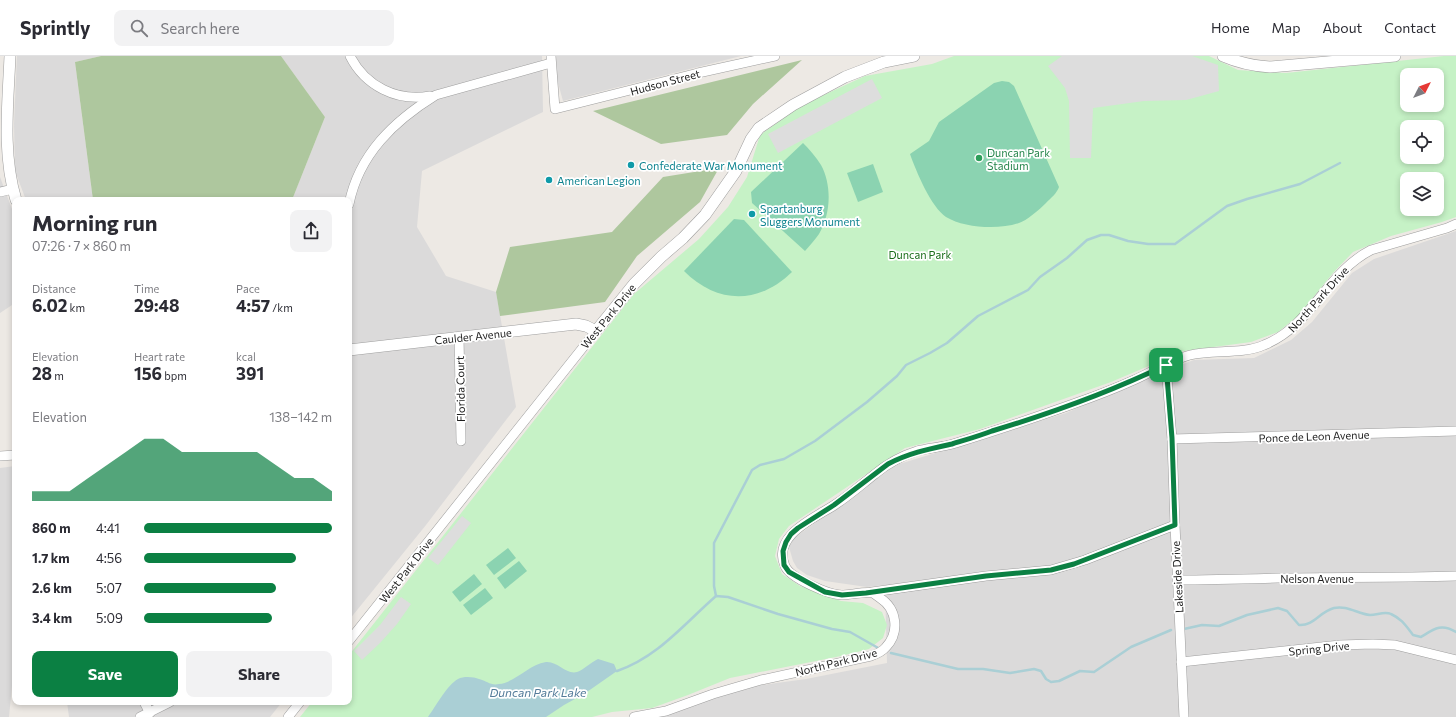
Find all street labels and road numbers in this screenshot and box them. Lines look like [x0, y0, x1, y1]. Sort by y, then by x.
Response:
street label: Hudson Street [629, 66, 702, 98]
street label: North Park Drive [1285, 263, 1351, 335]
street label: West Park Drive [578, 281, 638, 351]
street label: Caulder Avenue [434, 325, 512, 347]
street label: Florida Court [453, 355, 467, 422]
street label: Ponce de Leon Avenue [1258, 428, 1370, 444]
street label: West Park Drive [376, 535, 436, 605]
street label: Lakeside Drive [1169, 540, 1185, 613]
street label: Nelson Avenue [1280, 572, 1354, 585]
street label: Spring Drive [1288, 638, 1350, 658]
street label: North Park Drive [794, 646, 878, 678]

